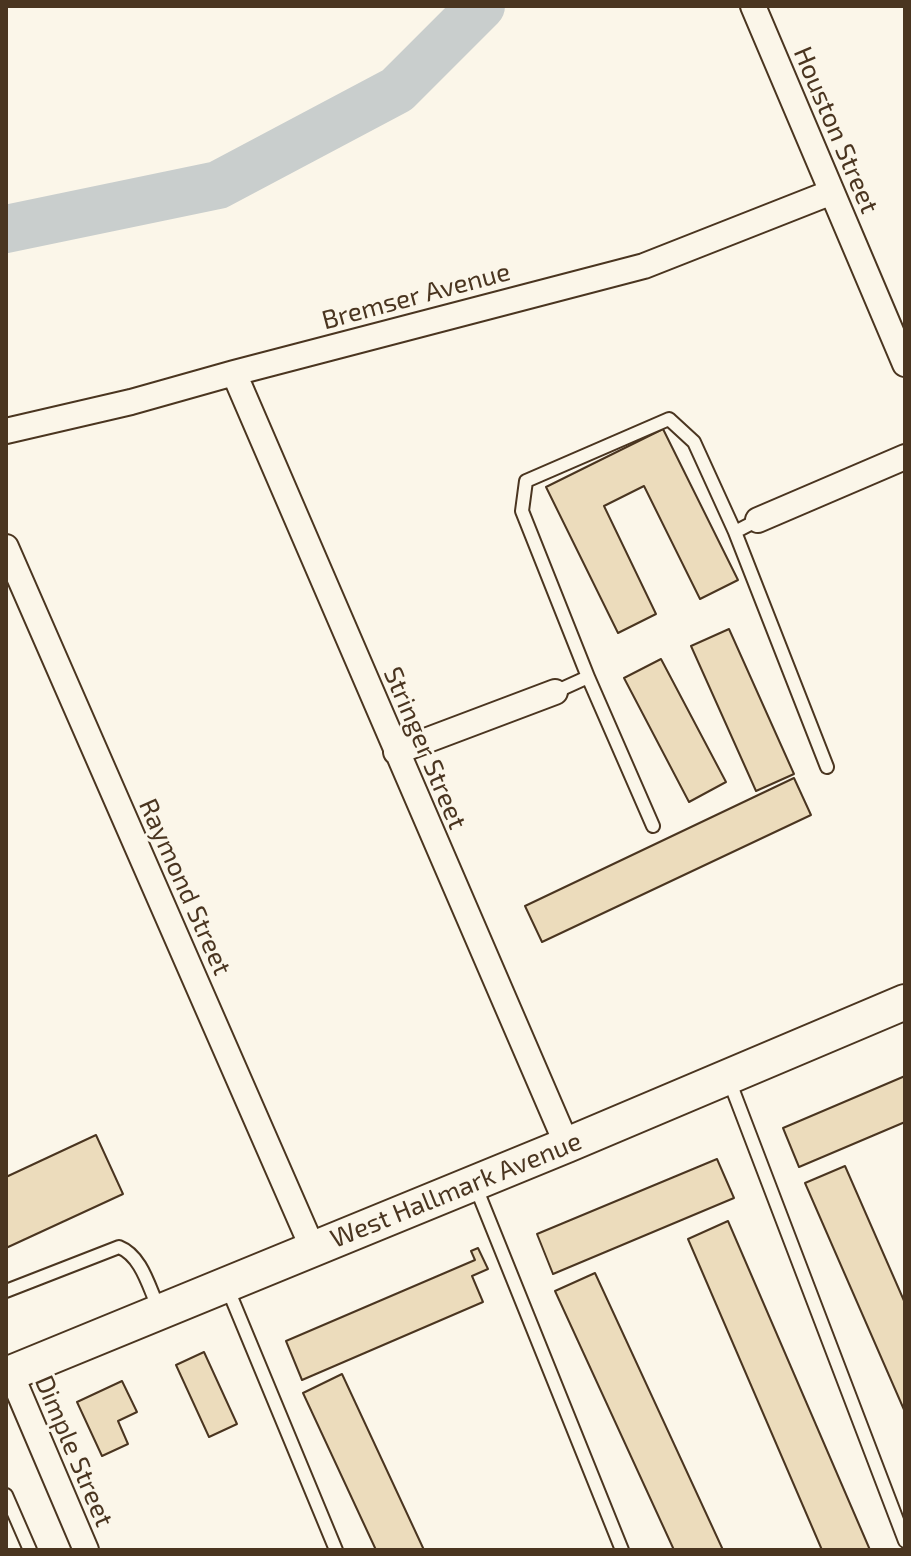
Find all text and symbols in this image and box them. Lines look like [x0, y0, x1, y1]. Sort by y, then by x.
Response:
street label: Houston Street [787, 42, 885, 218]
street label: Bremser Avenue [319, 256, 513, 336]
street label: Stringer Street [377, 662, 473, 834]
street label: Raymond Street [132, 794, 238, 980]
street label: West Hallmark Avenue [326, 1125, 586, 1255]
street label: Dimple Street [28, 1371, 120, 1531]

